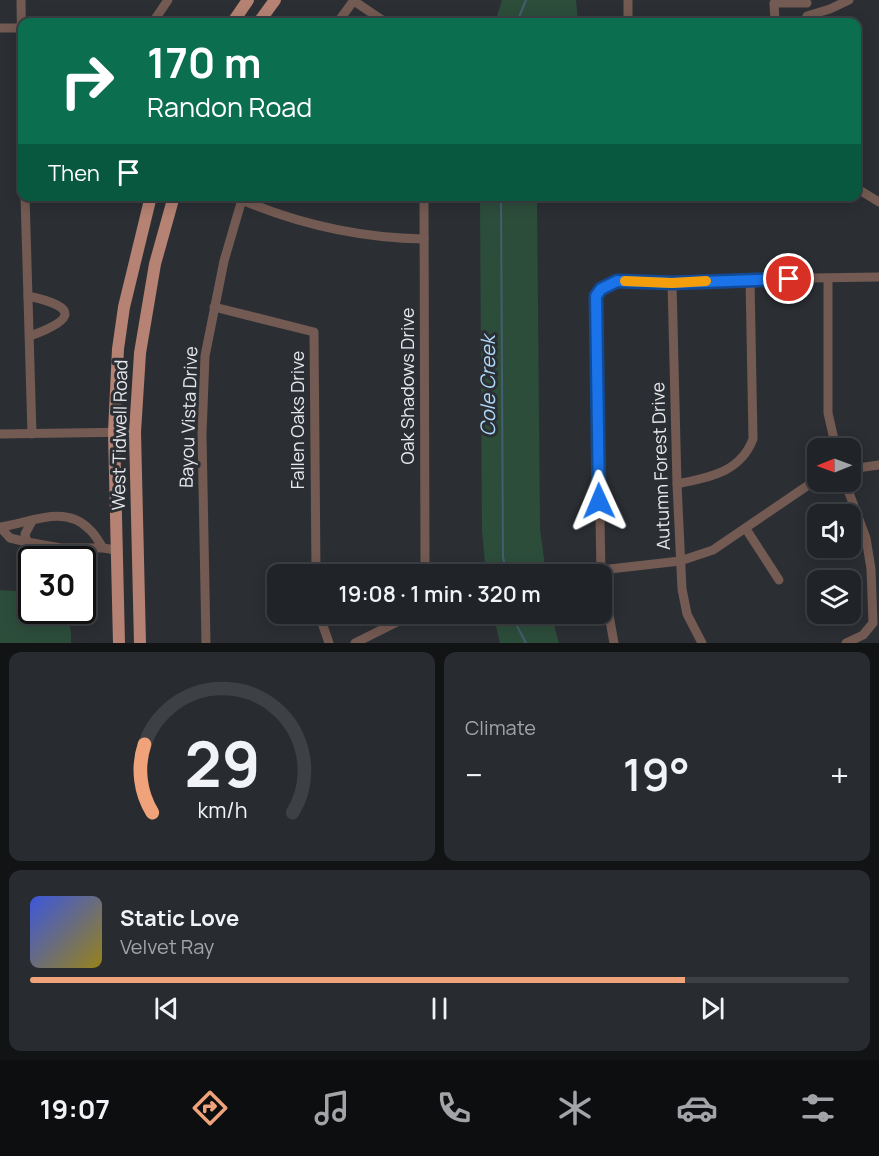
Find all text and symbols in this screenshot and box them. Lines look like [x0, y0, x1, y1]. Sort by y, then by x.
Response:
text: 170 m [147, 33, 262, 91]
icon: right [48, 42, 126, 120]
text: Randon Road [147, 88, 312, 125]
icon: arrive [112, 156, 145, 189]
text: Then [48, 158, 100, 188]
pin [763, 253, 814, 304]
icon: arrive [772, 262, 805, 295]
street label: Oak Shadows Drive [395, 308, 419, 464]
water label: Cole Creek [474, 332, 501, 437]
street label: Bayou Vista Drive [174, 346, 202, 488]
street label: Fallen Oaks Drive [285, 351, 309, 489]
street label: West Tidwell Road [106, 359, 132, 511]
street label: Autumn Forest Drive [645, 382, 675, 550]
north arrow [807, 438, 861, 492]
map controls [807, 438, 861, 624]
position arrow [567, 469, 631, 533]
button: sound [807, 504, 861, 558]
speed limit sign: 30 [18, 546, 96, 624]
button: layers [807, 570, 861, 624]
text: 19:08 · 1 min · 320 m [338, 579, 541, 609]
text: Climate [465, 714, 536, 741]
text: 29 [184, 720, 260, 806]
text: 19° [623, 743, 690, 805]
text: − [465, 752, 483, 797]
text: + [830, 752, 849, 797]
text: km/h [197, 796, 247, 825]
text: Static Love [120, 903, 239, 933]
text: Velvet Ray [120, 933, 214, 960]
icon: previous [150, 992, 183, 1025]
icon: pause [423, 992, 456, 1025]
icon: next [696, 992, 729, 1025]
icon: directions [189, 1087, 231, 1129]
icon: music [311, 1087, 353, 1129]
icon: phone [433, 1087, 475, 1129]
icon: climate [554, 1087, 596, 1129]
icon: car [676, 1087, 718, 1129]
icon: filters [797, 1087, 839, 1129]
text: 19:07 [40, 1090, 110, 1127]

